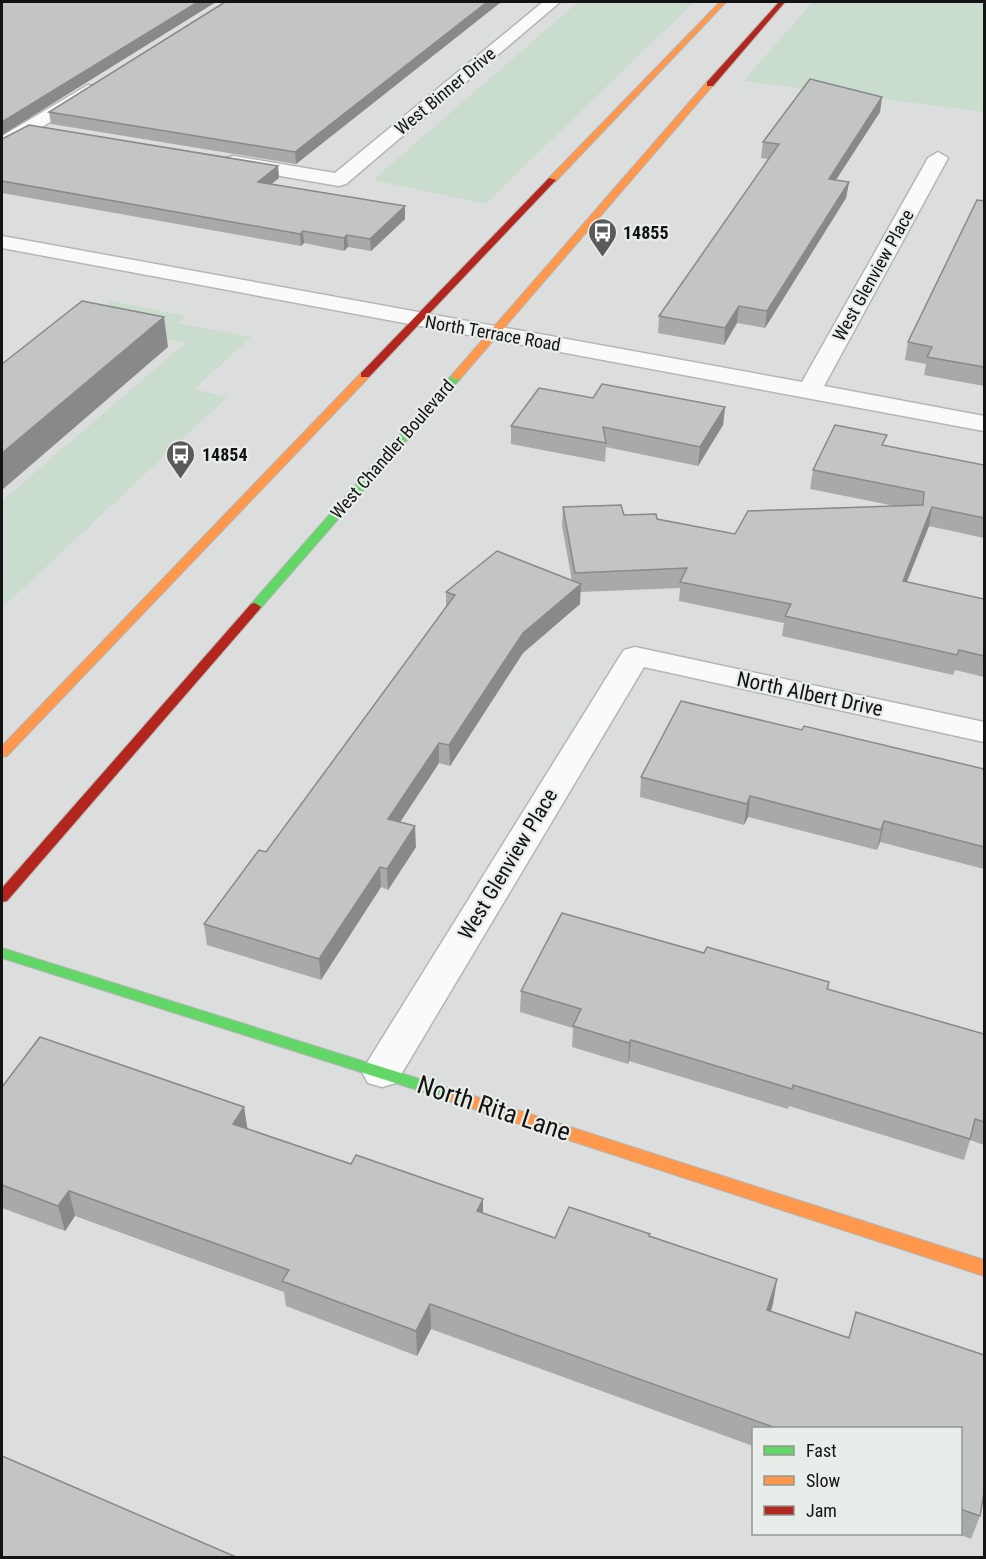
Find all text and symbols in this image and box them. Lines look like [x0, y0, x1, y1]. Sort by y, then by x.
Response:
street label: West Binner Drive [390, 43, 500, 139]
street label: West Glenview Place [828, 206, 918, 344]
bus stop icon: 14855 [586, 216, 618, 258]
place label: 14855 [623, 222, 668, 243]
street label: North Terrace Road [424, 311, 562, 355]
street label: West Chandler Boulevard [326, 375, 458, 523]
bus stop icon: 14854 [165, 438, 197, 480]
place label: 14854 [202, 444, 247, 465]
street label: North Albert Drive [735, 667, 885, 721]
street label: West Glenview Place [454, 784, 563, 944]
street label: North Rita Lane [414, 1069, 574, 1147]
legend [752, 1427, 962, 1535]
text: Fast [806, 1440, 837, 1461]
text: Slow [806, 1470, 841, 1491]
text: Jam [806, 1500, 837, 1521]

